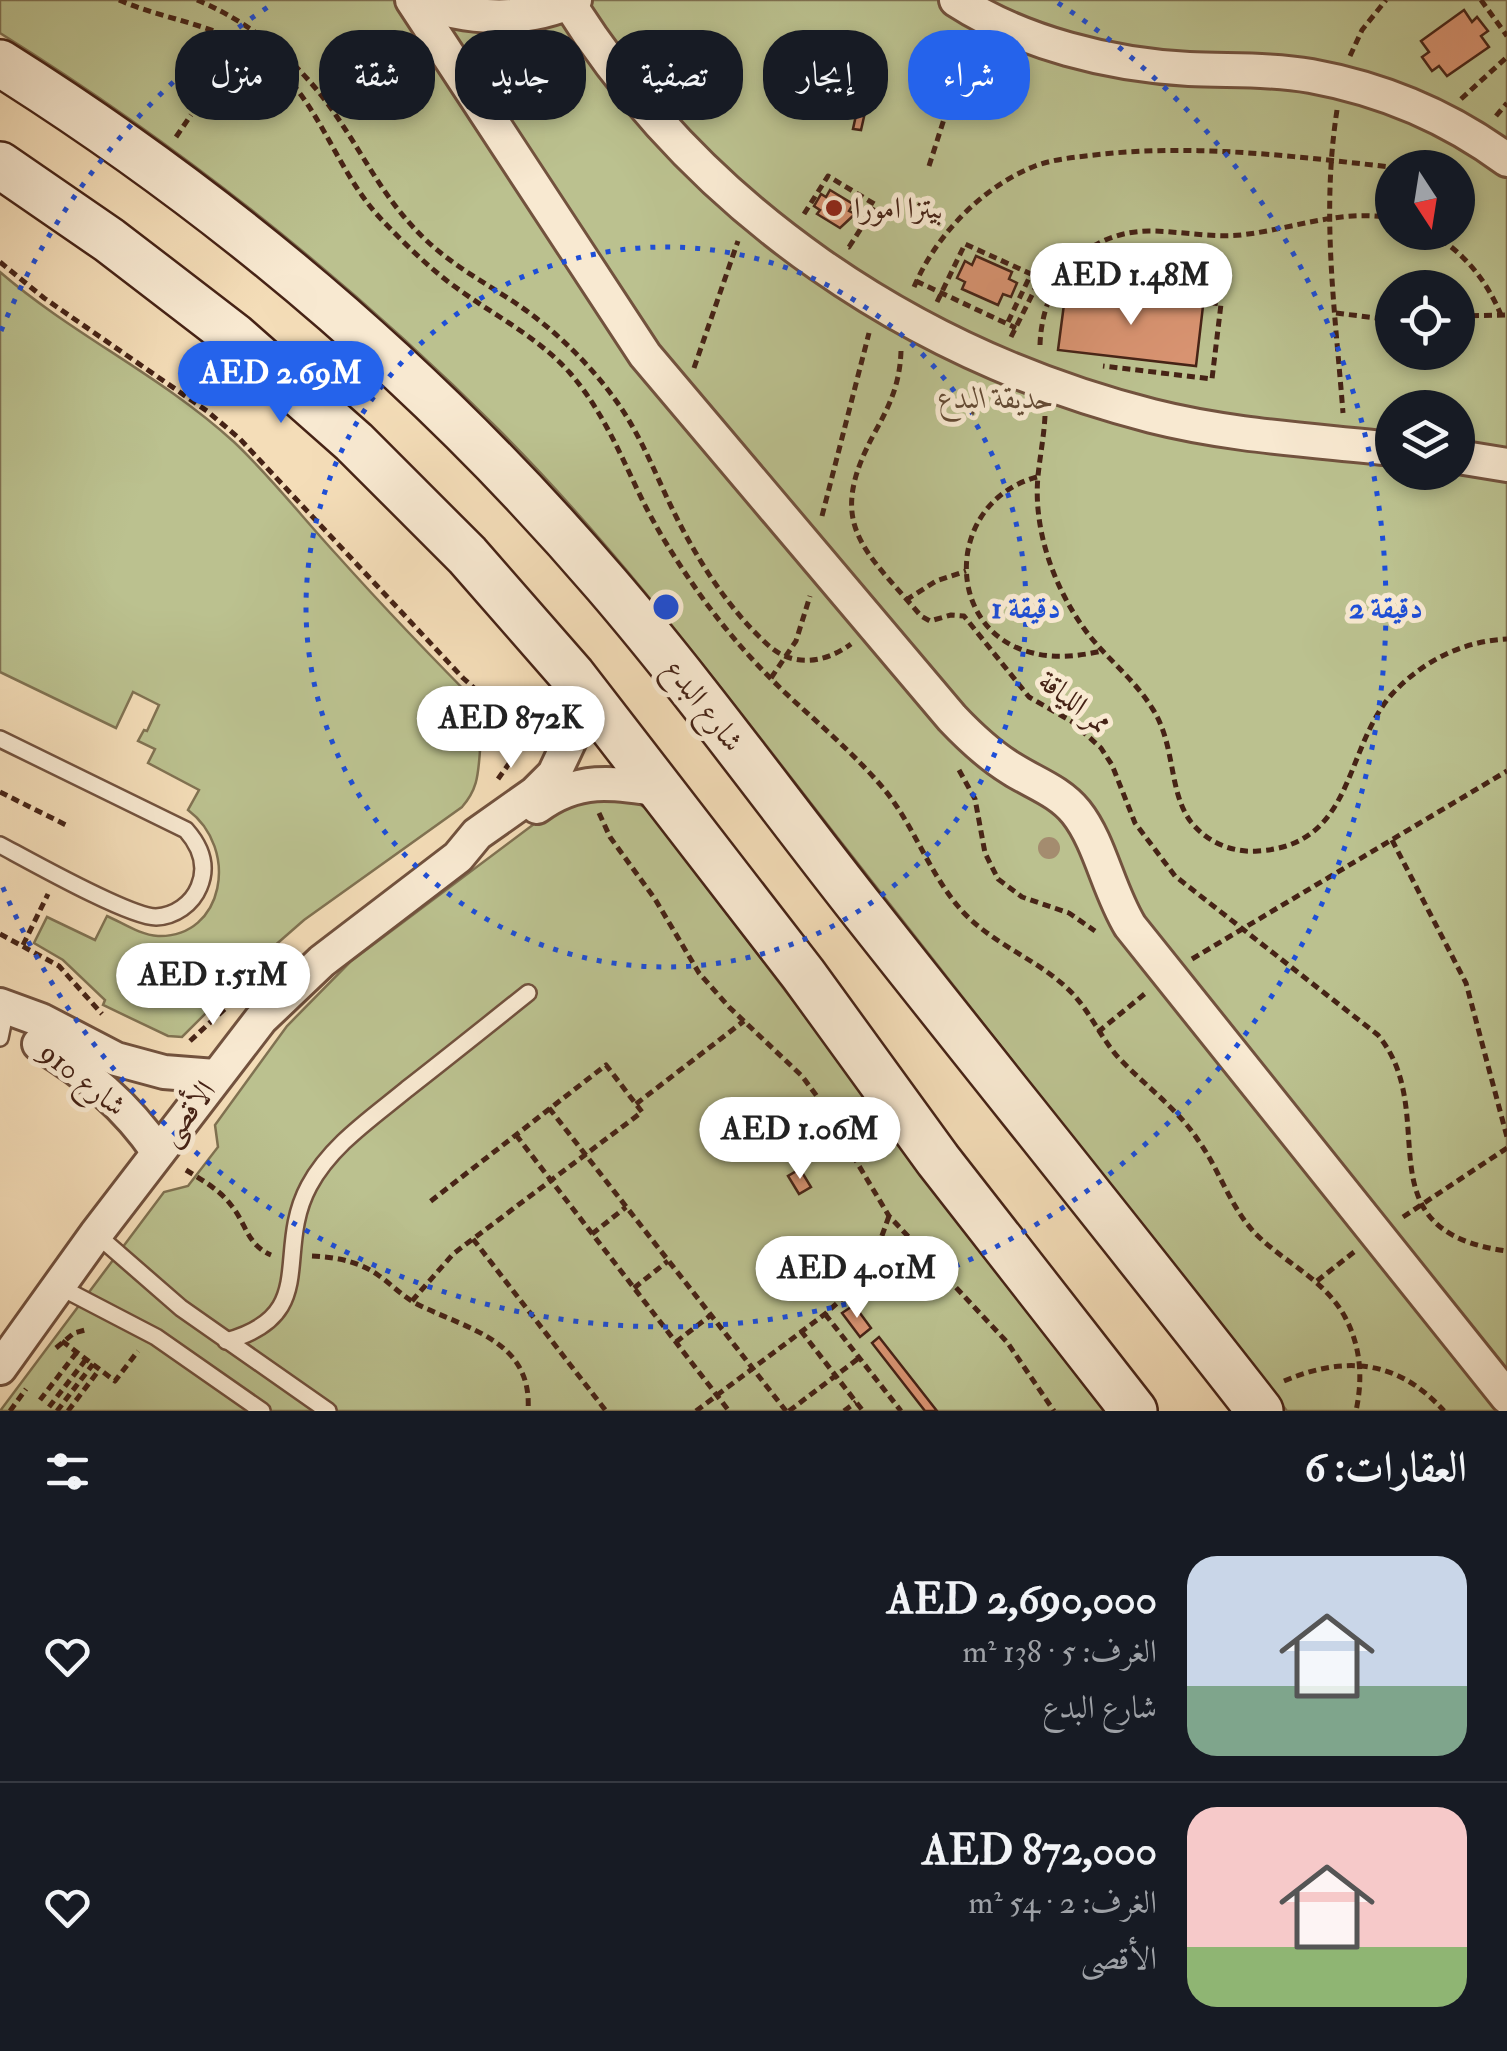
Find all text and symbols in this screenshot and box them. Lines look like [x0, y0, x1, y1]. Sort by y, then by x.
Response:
chip: منزل [175, 30, 299, 120]
chip: شقة [319, 30, 435, 120]
chip: جديد [455, 30, 586, 120]
chip: تصفية [606, 30, 743, 120]
chip: إيجار [763, 30, 888, 120]
chip: شراء [908, 30, 1030, 120]
north arrow [1375, 150, 1475, 250]
map controls [1375, 150, 1475, 490]
place label: بيتزا امورا [854, 190, 943, 227]
marker: بيتزا امورا [823, 197, 845, 219]
pin: AED 1.48M [1017, 243, 1245, 328]
text: AED 1.48M [1052, 255, 1210, 295]
button: locate [1375, 270, 1475, 370]
pin: AED 2.69M [167, 341, 395, 426]
text: AED 2.69M [200, 353, 362, 393]
park label: حديقة البدع [938, 380, 1054, 423]
button: layers [1375, 390, 1475, 490]
centre of rings [648, 589, 684, 625]
text: 1 دقيقة [991, 590, 1061, 627]
text: 2 دقيقة [1349, 590, 1423, 627]
street label: شارع البدع [651, 651, 751, 763]
street label: ممر اللياقة [1031, 662, 1119, 742]
pin: AED 872K [408, 686, 614, 771]
text: AED 872K [439, 698, 583, 738]
pin: AED 1.51M [99, 943, 327, 1028]
text: AED 1.51M [138, 955, 288, 995]
street label: شارع 910 [27, 1033, 133, 1129]
street label: الأقصى [149, 1072, 225, 1154]
pin: AED 1.06M [686, 1097, 914, 1182]
text: AED 1.06M [721, 1109, 879, 1149]
pin: AED 4.01M [743, 1236, 971, 1321]
text: AED 4.01M [778, 1248, 936, 1288]
text: العقارات: 6 [1304, 1442, 1467, 1494]
icon: filters [40, 1444, 95, 1499]
text: AED 2,690,000 [887, 1574, 1157, 1626]
icon: home [1267, 1596, 1387, 1716]
icon: heart [40, 1629, 95, 1684]
text: الغرف: 5 · 138 m² [963, 1632, 1157, 1672]
text: شارع البدع [1042, 1688, 1157, 1728]
text: AED 872,000 [922, 1825, 1157, 1877]
icon: home [1267, 1847, 1387, 1967]
icon: heart [40, 1880, 95, 1935]
text: الغرف: 2 · 54 m² [969, 1883, 1157, 1923]
text: الأقصى [1080, 1939, 1157, 1979]

